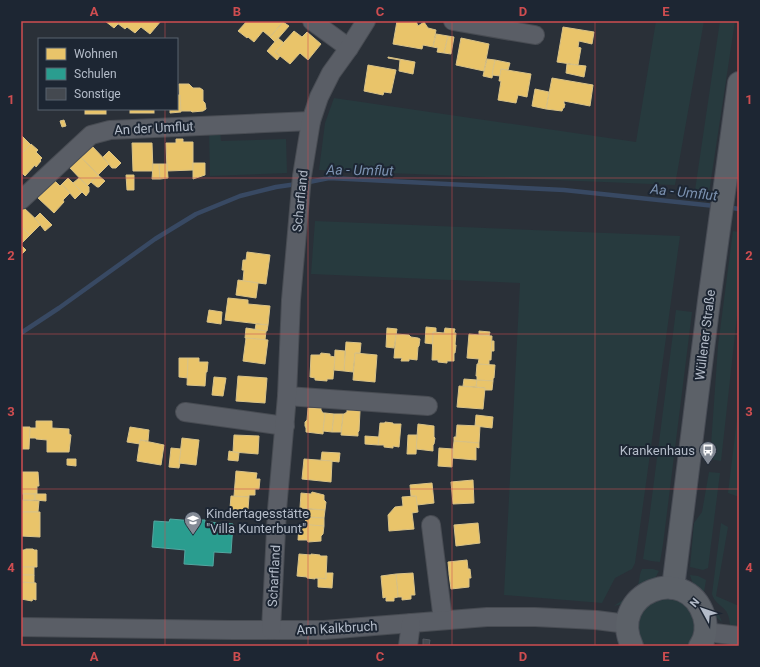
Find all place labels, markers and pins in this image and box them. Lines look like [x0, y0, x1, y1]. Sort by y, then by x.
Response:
bus stop icon: Krankenhaus [698, 440, 718, 465]
place label: Krankenhaus [620, 443, 695, 458]
place label: Kindertagesstätte "Villa Kunterbunt" [206, 506, 309, 536]
school or university icon: Kindertagesstätte "Villa Kunterbunt" [183, 510, 203, 535]

